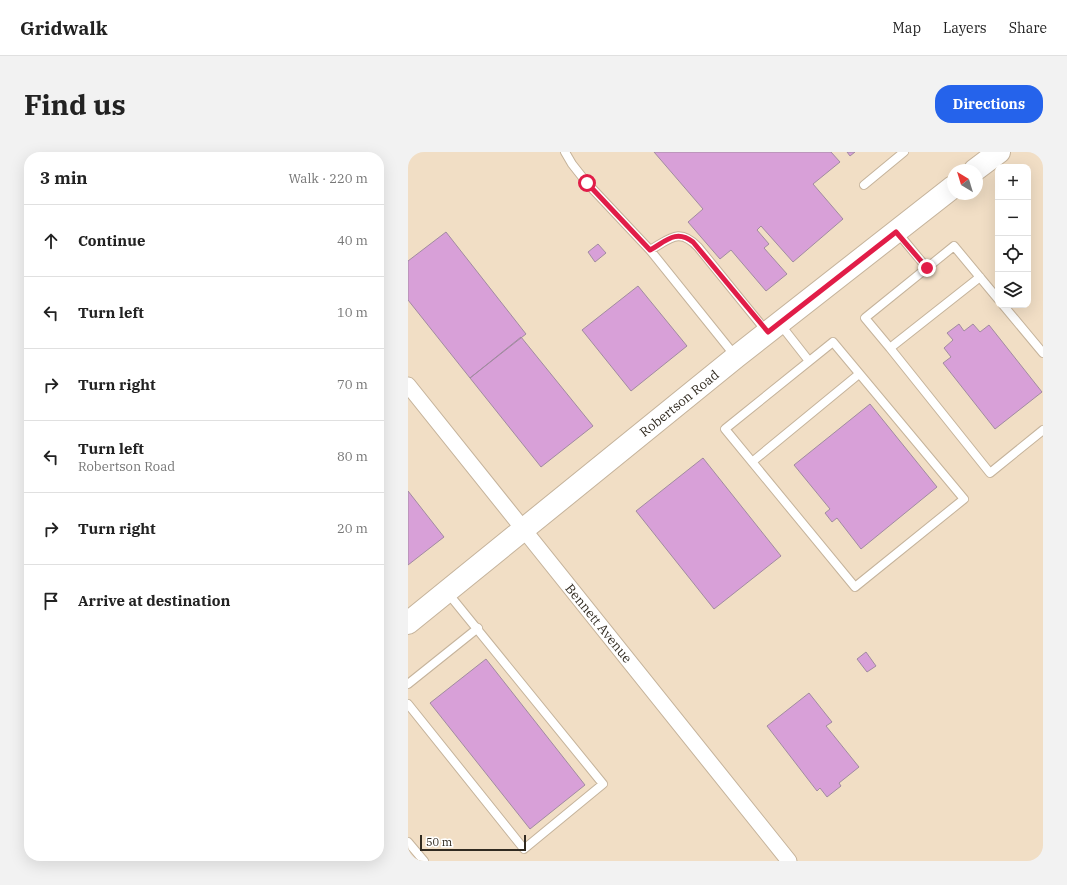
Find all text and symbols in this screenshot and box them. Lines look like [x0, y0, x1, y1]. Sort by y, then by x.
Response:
text: Gridwalk [20, 16, 107, 40]
text: Map [893, 19, 921, 37]
text: Layers [943, 19, 987, 37]
text: Share [1009, 19, 1047, 37]
button: Directions [935, 85, 1043, 123]
text: Find us [24, 86, 126, 123]
north arrow [947, 164, 983, 200]
map controls [995, 164, 1031, 308]
button: + [995, 164, 1031, 200]
text: 3 min [40, 167, 88, 189]
text: Walk · 220 m [289, 170, 368, 187]
route start [578, 174, 596, 192]
button: − [995, 200, 1031, 236]
icon: ahead [40, 230, 62, 252]
text: Continue [78, 231, 145, 250]
text: 40 m [337, 232, 368, 249]
button: locate [995, 236, 1031, 272]
route end [918, 259, 936, 277]
button: layers [995, 272, 1031, 308]
icon: left [40, 302, 62, 324]
text: Turn left [78, 303, 144, 322]
text: 10 m [337, 304, 368, 321]
street label: Robertson Road [636, 366, 723, 441]
icon: right [40, 374, 62, 396]
text: Turn right [78, 375, 156, 394]
text: 70 m [337, 376, 368, 393]
text: Turn left [78, 439, 144, 458]
icon: left [40, 446, 62, 468]
text: 80 m [337, 448, 368, 465]
text: Robertson Road [78, 458, 175, 475]
icon: right [40, 518, 62, 540]
text: Turn right [78, 519, 156, 538]
text: 20 m [337, 520, 368, 537]
street label: Bennett Avenue [561, 580, 636, 666]
icon: arrive [40, 590, 62, 612]
text: Arrive at destination [78, 591, 230, 610]
scale bar [420, 833, 526, 852]
text: 50 m [426, 835, 452, 849]

